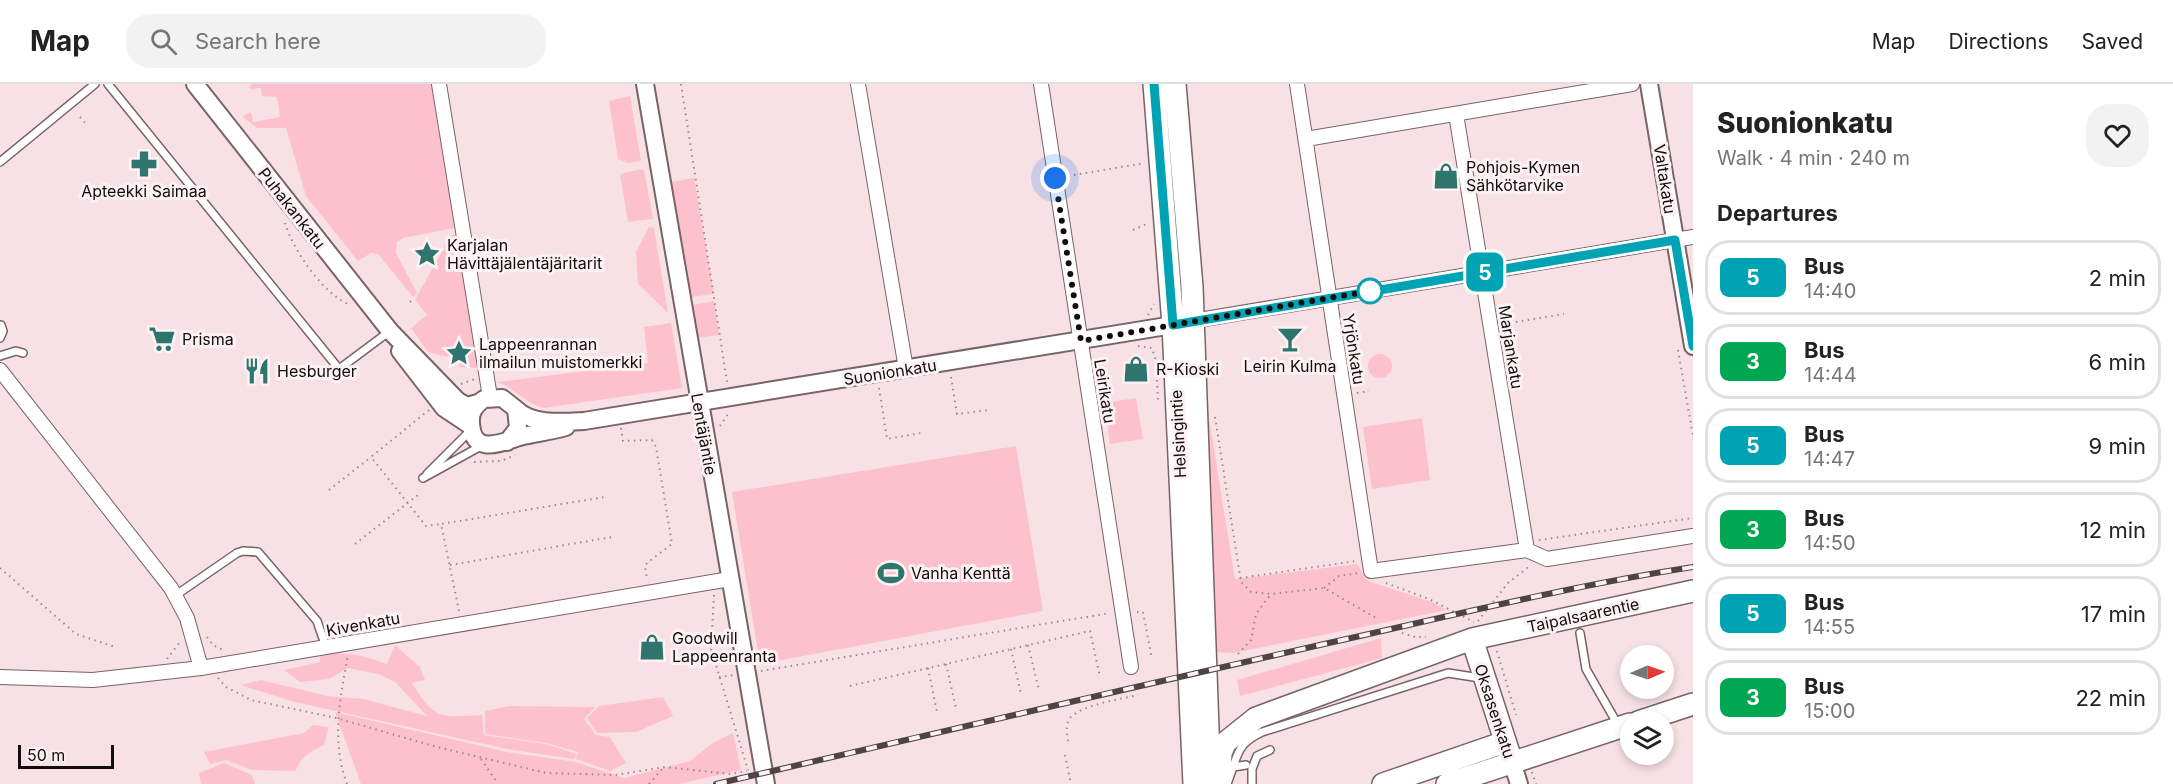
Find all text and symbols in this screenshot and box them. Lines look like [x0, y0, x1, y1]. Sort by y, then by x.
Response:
search box [126, 14, 546, 68]
text: Map [30, 24, 90, 58]
icon: search [147, 25, 180, 58]
text: Search here [195, 28, 321, 54]
text: Map [1872, 29, 1915, 54]
text: Directions [1948, 29, 2049, 54]
text: Saved [2082, 29, 2143, 54]
button: heart [2086, 104, 2149, 167]
text: Suonionkatu [1717, 106, 1893, 140]
street label: Valtakatu [1650, 143, 1680, 215]
text: Walk · 4 min · 240 m [1717, 146, 1910, 170]
pharmacy icon: Apteekki Saimaa [129, 149, 159, 179]
place label: Pohjois-Kymen Sähkötarvike [1466, 157, 1580, 195]
shop icon: Pohjois-Kymen Sähkötarvike [1431, 161, 1461, 191]
street label: Puhakankatu [254, 163, 330, 253]
your location [1040, 163, 1070, 193]
place label: Apteekki Saimaa [81, 181, 207, 201]
text: Departures [1717, 200, 1838, 226]
place label: Karjalan Hävittäjälentäjäritarit [447, 235, 602, 273]
place icon: Karjalan Hävittäjälentäjäritarit [412, 239, 442, 269]
line badge: 5 [1466, 252, 1504, 291]
text: Bus [1804, 253, 1845, 279]
text: 5 [1478, 260, 1492, 285]
text: 5 [1746, 265, 1760, 290]
text: 2 min [2089, 265, 2146, 291]
unlabelled marker [1357, 278, 1383, 304]
text: 14:40 [1804, 279, 1856, 303]
street label: Marjankatu [1495, 304, 1527, 390]
street label: Yrjönkatu [1339, 312, 1369, 386]
supermarket icon: Prisma [147, 324, 177, 354]
bar icon: Leirin Kulma [1275, 324, 1305, 354]
place label: Prisma [182, 329, 234, 349]
place label: Lappeenrannan ilmailun muistomerkki [479, 334, 642, 372]
text: Bus [1804, 337, 1845, 363]
place icon: Lappeenrannan ilmailun muistomerkki [444, 338, 474, 368]
text: 3 [1746, 349, 1760, 374]
text: 6 min [2089, 349, 2146, 375]
shop icon: R-Kioski [1121, 354, 1151, 384]
street label: Suonionkatu [842, 355, 938, 389]
restaurant icon: Hesburger [242, 356, 272, 386]
place label: Leirin Kulma [1244, 356, 1336, 376]
street label: Leirikatu [1090, 357, 1120, 425]
place label: R-Kioski [1156, 359, 1219, 379]
place label: Hesburger [277, 361, 357, 381]
text: 14:44 [1804, 363, 1857, 387]
street label: Helsingintie [1166, 389, 1190, 479]
street label: Lentäjäntie [687, 391, 721, 477]
text: Bus [1804, 421, 1845, 447]
text: 5 [1746, 433, 1760, 458]
text: 9 min [2089, 433, 2146, 459]
text: 14:47 [1804, 447, 1855, 471]
text: Bus [1804, 505, 1845, 531]
text: 3 [1746, 517, 1760, 542]
text: 12 min [2080, 517, 2146, 543]
text: 14:50 [1804, 531, 1856, 555]
sports icon: Vanha Kenttä [876, 558, 906, 588]
place label: Vanha Kenttä [911, 563, 1011, 583]
text: Bus [1804, 589, 1845, 615]
street label: Taipalsaarentie [1525, 593, 1641, 637]
text: 5 [1746, 601, 1760, 626]
text: 17 min [2081, 601, 2146, 627]
street label: Kivenkatu [324, 608, 402, 640]
text: 14:55 [1804, 615, 1855, 639]
place label: Goodwill Lappeenranta [672, 628, 777, 666]
shop icon: Goodwill Lappeenranta [637, 632, 667, 662]
north arrow [1620, 645, 1674, 699]
map controls [1620, 645, 1674, 765]
street label: Oksasenkatu [1470, 661, 1520, 761]
text: Bus [1804, 673, 1845, 699]
text: 3 [1746, 685, 1760, 710]
text: 22 min [2075, 685, 2146, 711]
text: 15:00 [1804, 699, 1855, 723]
button: layers [1620, 711, 1674, 765]
scale bar [18, 742, 114, 770]
text: 50 m [27, 745, 65, 765]

